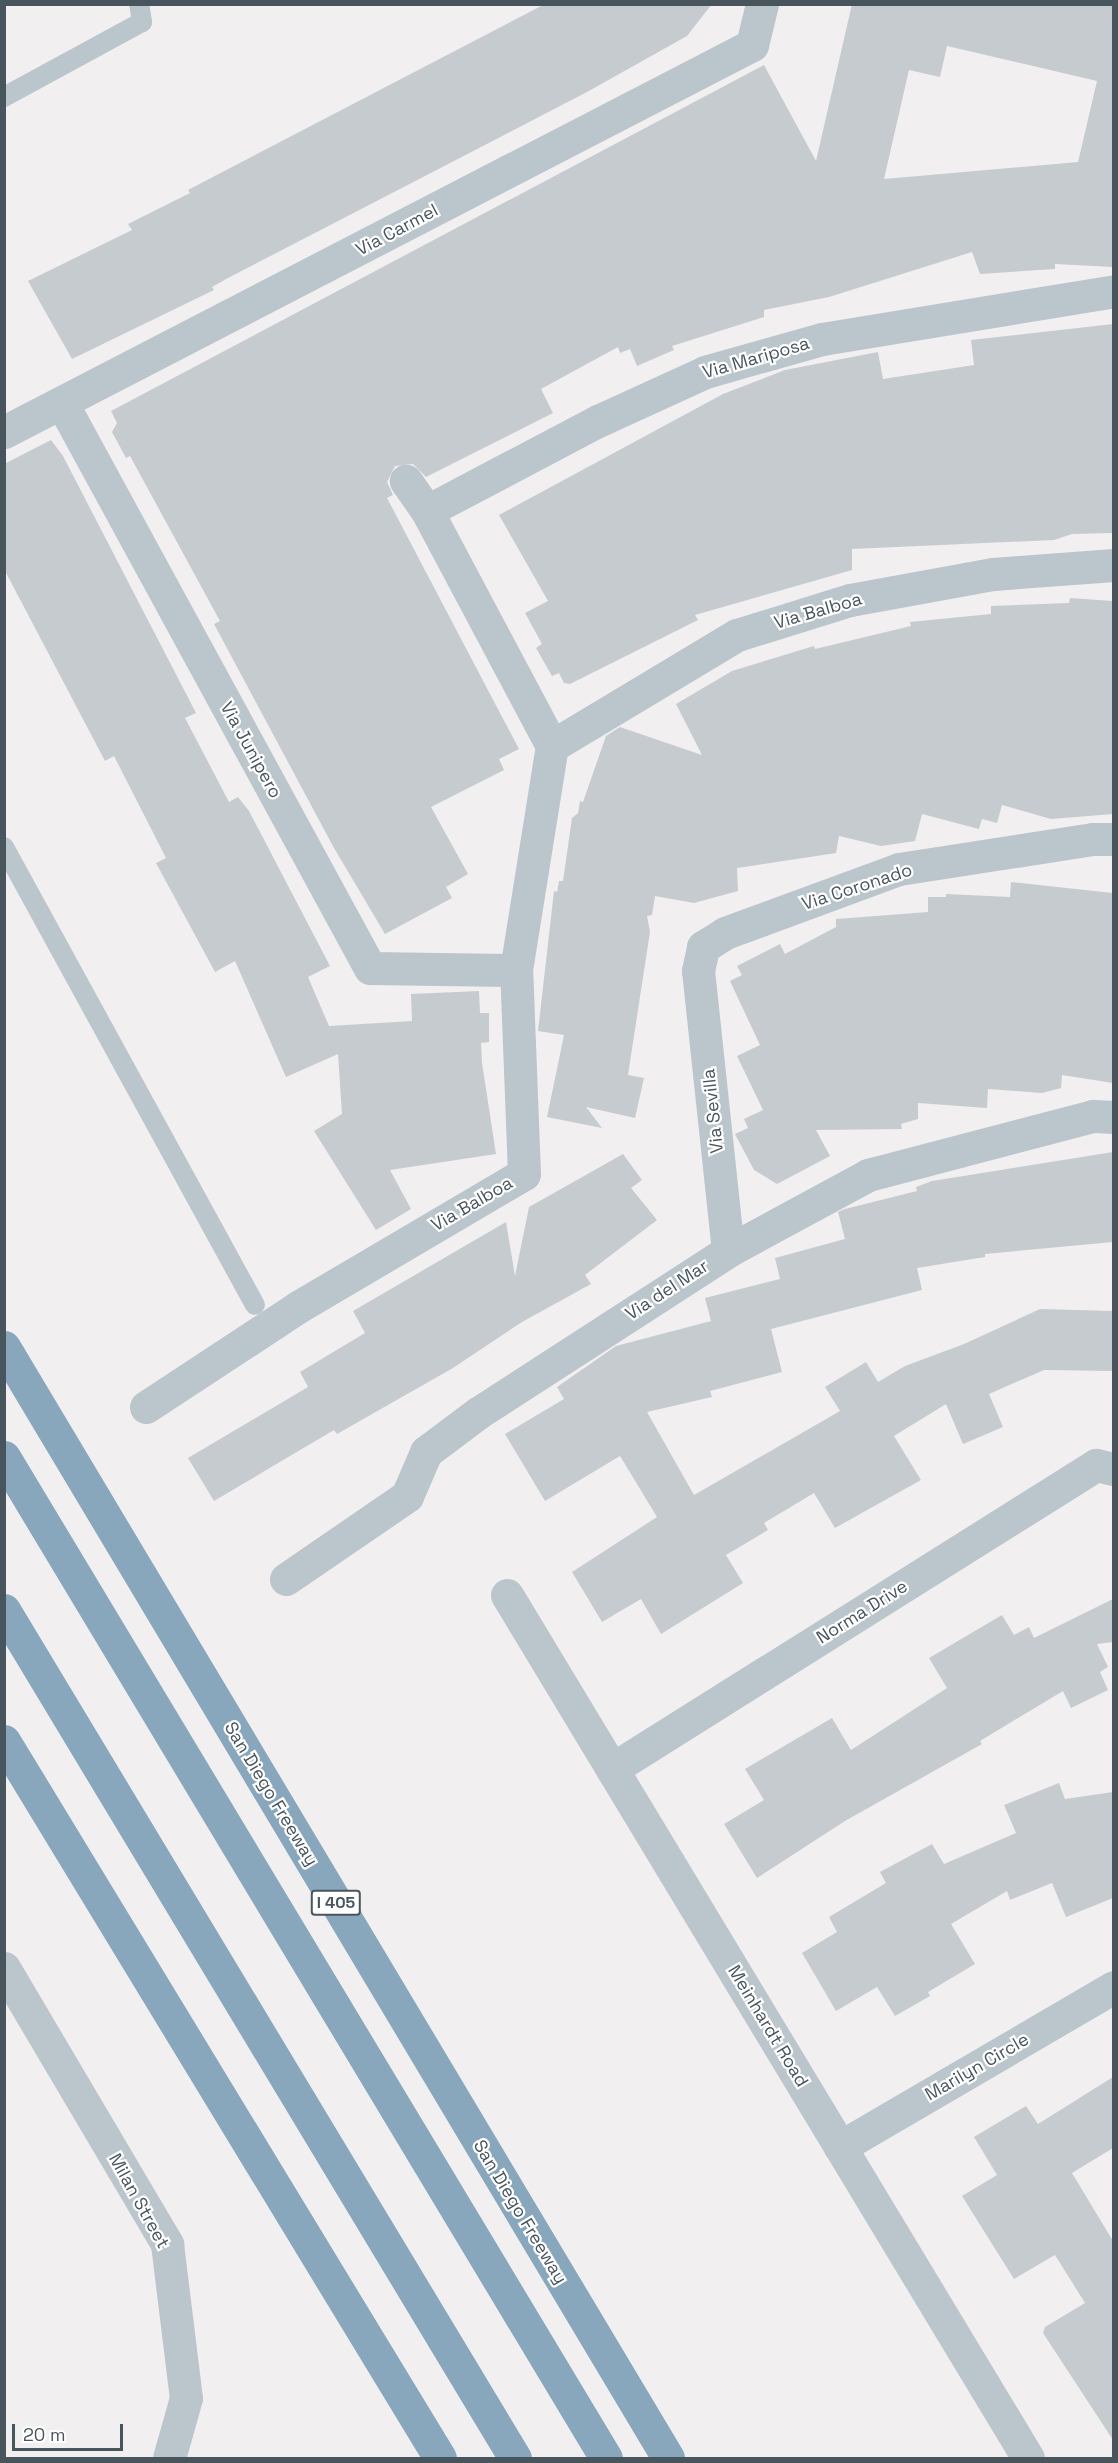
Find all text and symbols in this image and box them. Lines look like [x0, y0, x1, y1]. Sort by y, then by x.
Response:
street label: Via Carmel [352, 199, 442, 261]
street label: Via Mariposa [700, 332, 812, 384]
street label: Via Balboa [772, 588, 864, 634]
street label: Via Junipero [216, 698, 286, 802]
street label: Via Coronado [799, 859, 915, 915]
street label: Via Sevilla [698, 1068, 728, 1154]
street label: Via Balboa [428, 1172, 516, 1236]
street label: Via del Mar [621, 1255, 713, 1325]
street label: Norma Drive [812, 1575, 912, 1649]
street label: San Diego Freeway [219, 1718, 323, 1870]
road number: I 405 [310, 1890, 362, 1916]
street label: Meinhardt Road [723, 1961, 813, 2091]
street label: Marilyn Circle [921, 2029, 1033, 2105]
street label: San Diego Freeway [468, 2136, 572, 2288]
street label: Milan Street [104, 2150, 174, 2252]
scale bar [15, 2412, 126, 2450]
text: 20 m [23, 2423, 66, 2446]

